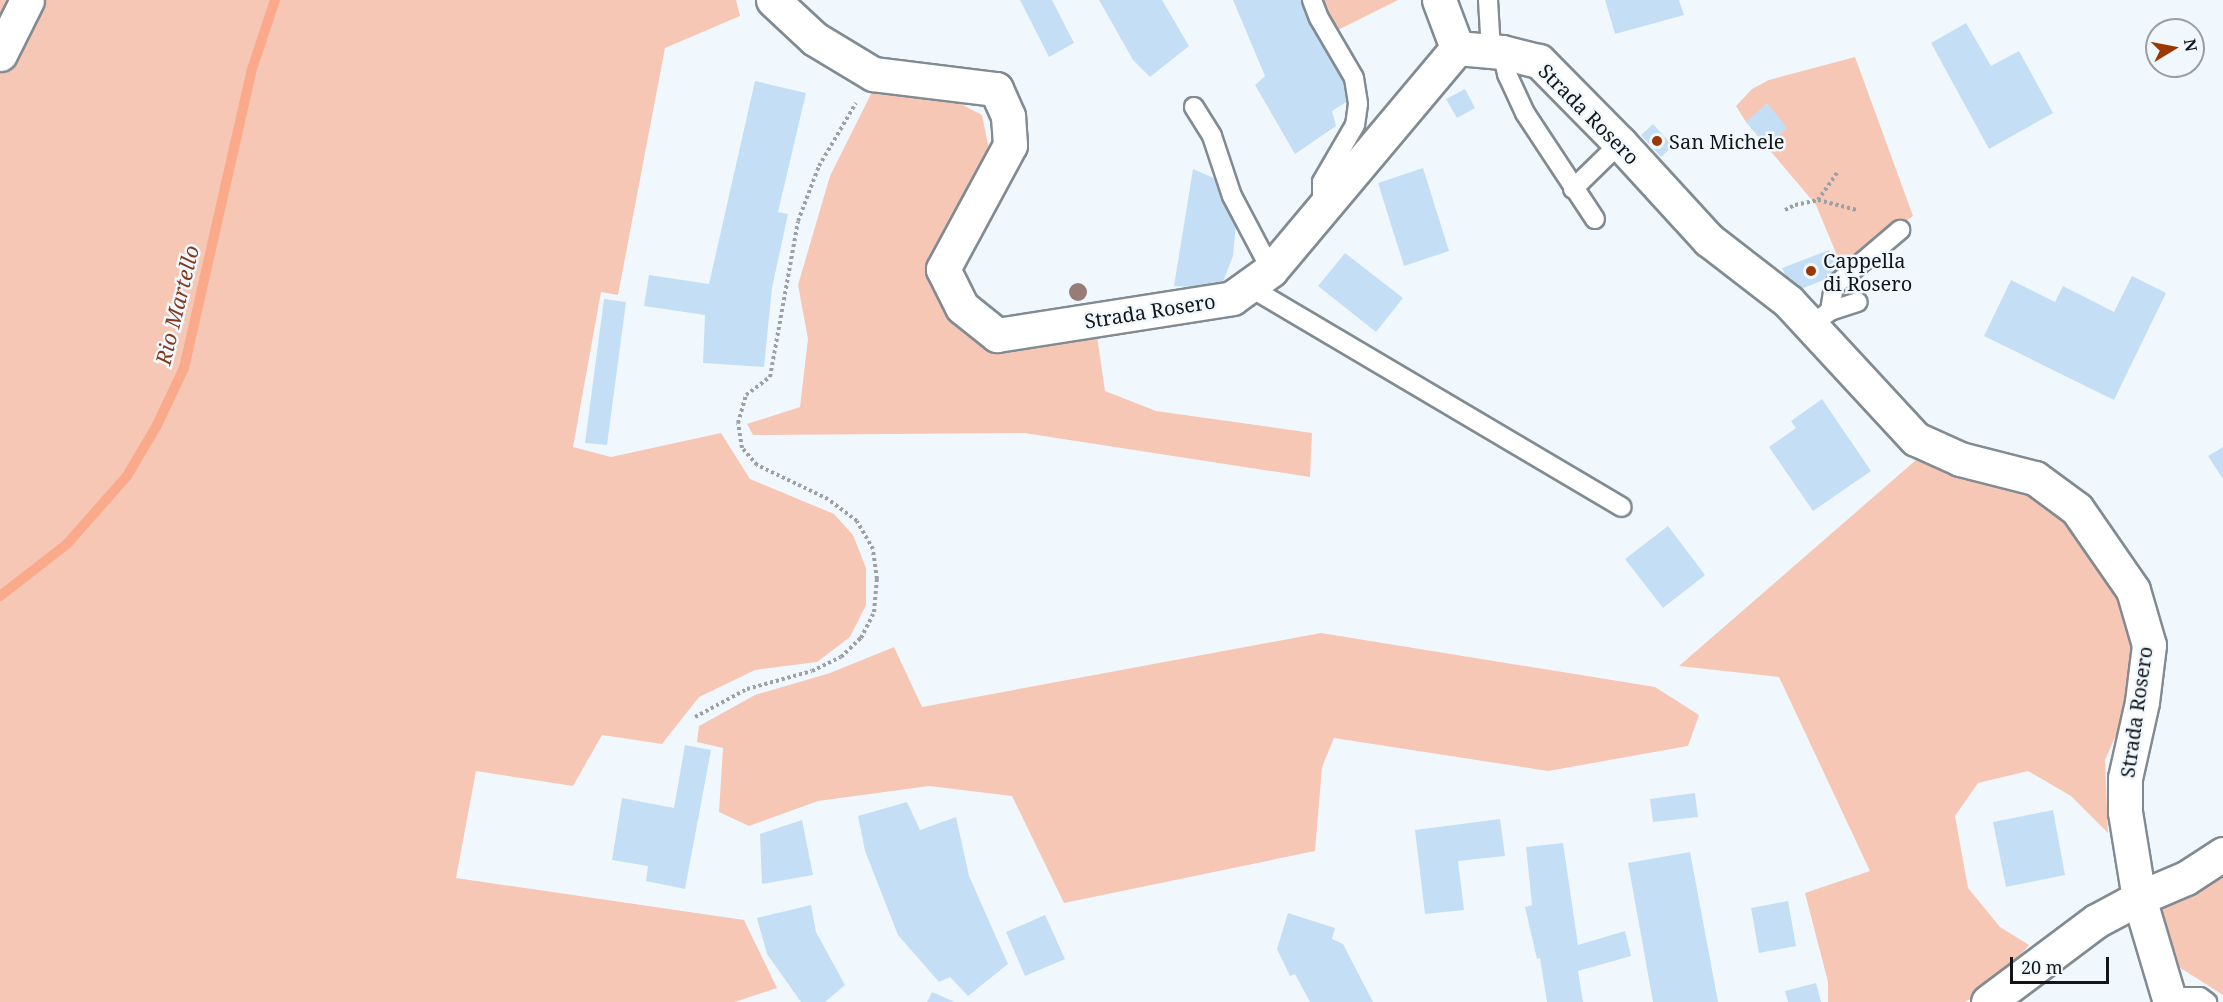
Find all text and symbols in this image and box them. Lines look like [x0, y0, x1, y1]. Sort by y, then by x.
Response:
north arrow [2145, 18, 2205, 78]
text: N [2179, 37, 2203, 53]
street label: Strada Rosero [1534, 59, 1644, 169]
place label: San Michele [1669, 129, 1785, 153]
marker: San Michele [1650, 134, 1664, 148]
water label: Rio Martello [150, 243, 204, 367]
place label: Cappella di Rosero [1823, 248, 1912, 295]
marker: Cappella di Rosero [1804, 264, 1818, 278]
street label: Strada Rosero [1083, 289, 1217, 333]
street label: Strada Rosero [2115, 645, 2157, 779]
scale bar [2013, 945, 2112, 983]
text: 20 m [2021, 955, 2063, 979]

